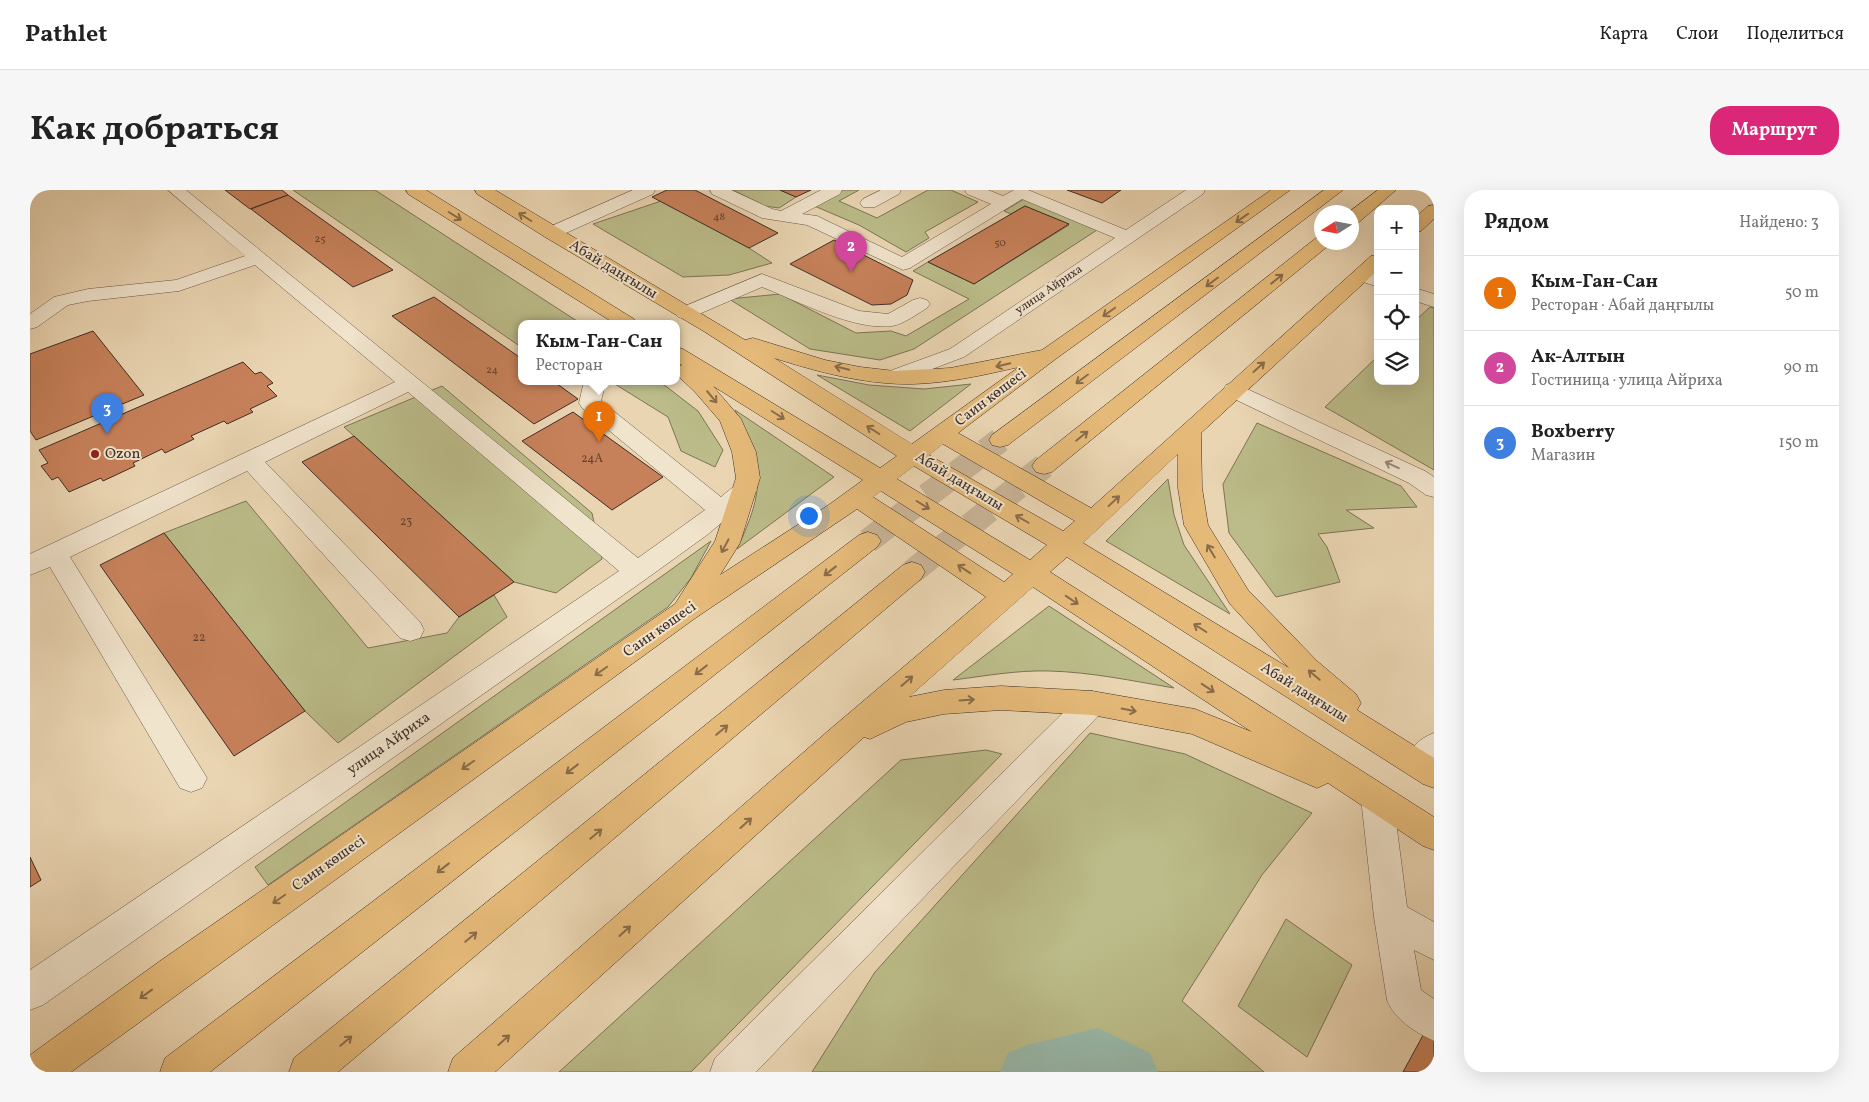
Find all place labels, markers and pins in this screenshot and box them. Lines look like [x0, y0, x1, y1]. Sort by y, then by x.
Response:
pin: 2 [835, 231, 867, 272]
pin: 3 [91, 393, 123, 434]
pin: 1 [583, 401, 615, 442]
place label: Ozon [105, 444, 140, 465]
marker: Ozon [89, 448, 101, 460]

